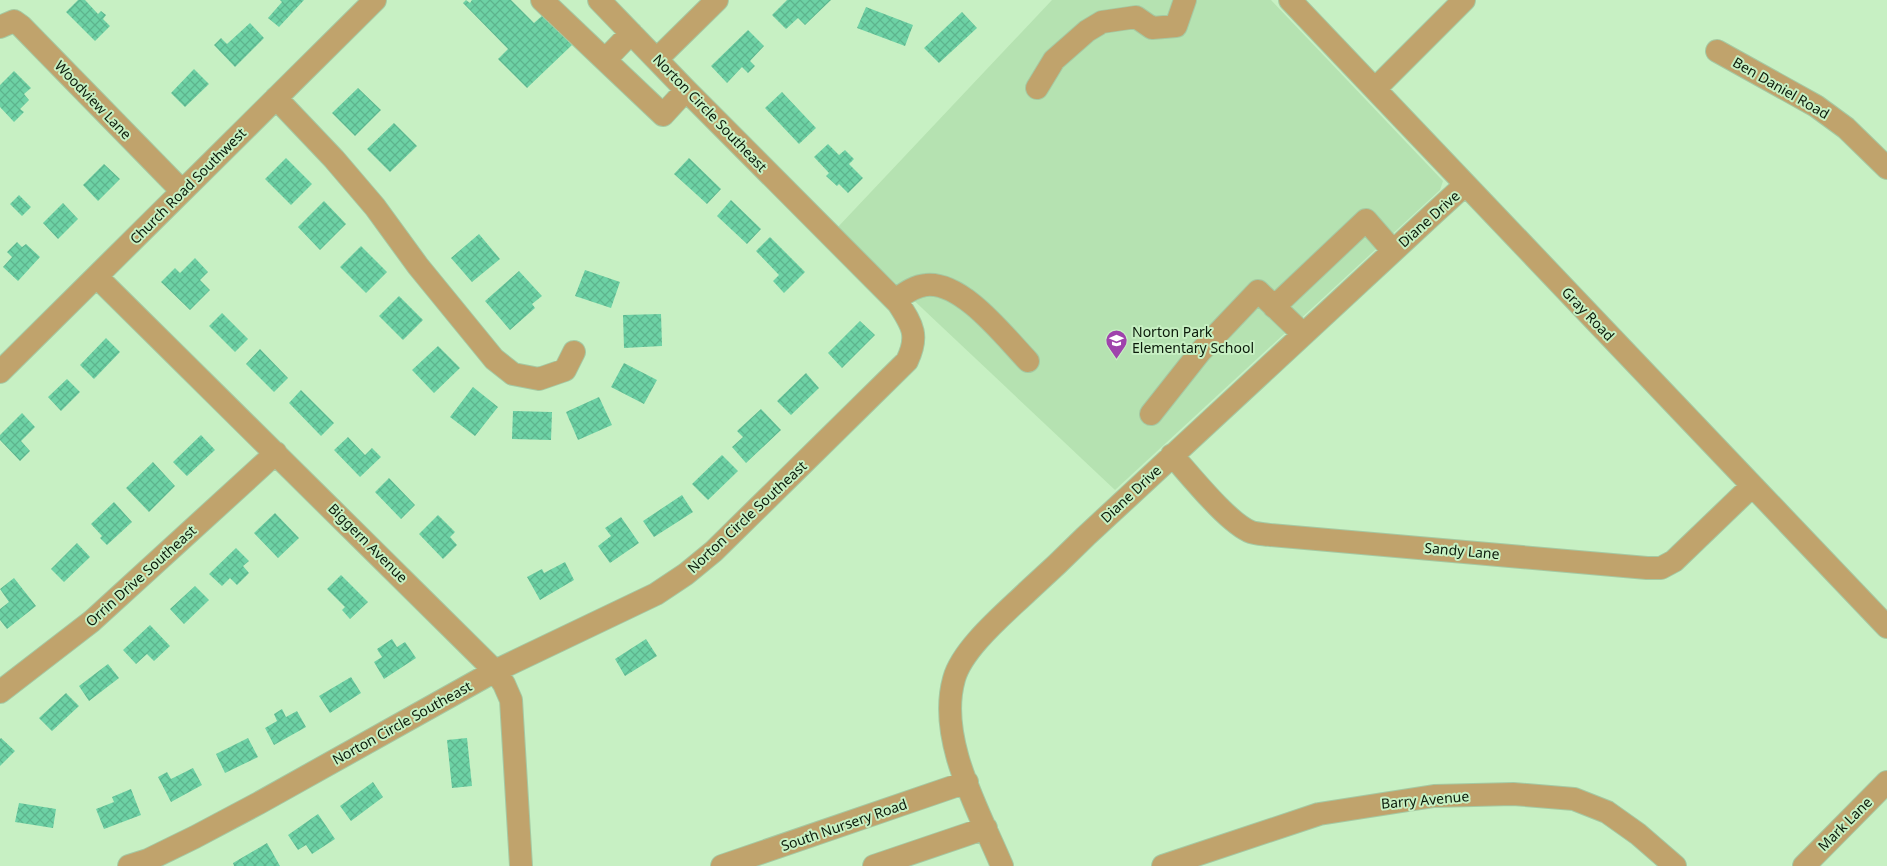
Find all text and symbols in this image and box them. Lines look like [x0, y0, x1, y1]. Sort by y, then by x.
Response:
street label: Norton Circle Southeast [649, 50, 772, 176]
street label: Ben Daniel Road [1730, 52, 1833, 123]
street label: Woodview Lane [51, 56, 136, 143]
street label: Church Road Southwest [125, 123, 250, 248]
street label: Diane Drive [1394, 186, 1464, 251]
street label: Gray Road [1558, 283, 1619, 345]
place label: Norton Park Elementary School [1132, 322, 1254, 357]
school or university icon: Norton Park Elementary School [1104, 328, 1128, 359]
street label: Norton Circle Southeast [683, 456, 810, 577]
street label: Diane Drive [1096, 461, 1165, 527]
street label: Biggern Avenue [324, 499, 412, 587]
street label: Orrin Drive Southeast [81, 521, 200, 630]
street label: Sandy Lane [1424, 538, 1500, 563]
street label: Norton Circle Southeast [329, 676, 475, 769]
street label: Barry Avenue [1380, 786, 1470, 813]
street label: Mark Lane [1813, 792, 1876, 855]
street label: South Nursery Road [778, 794, 909, 855]

